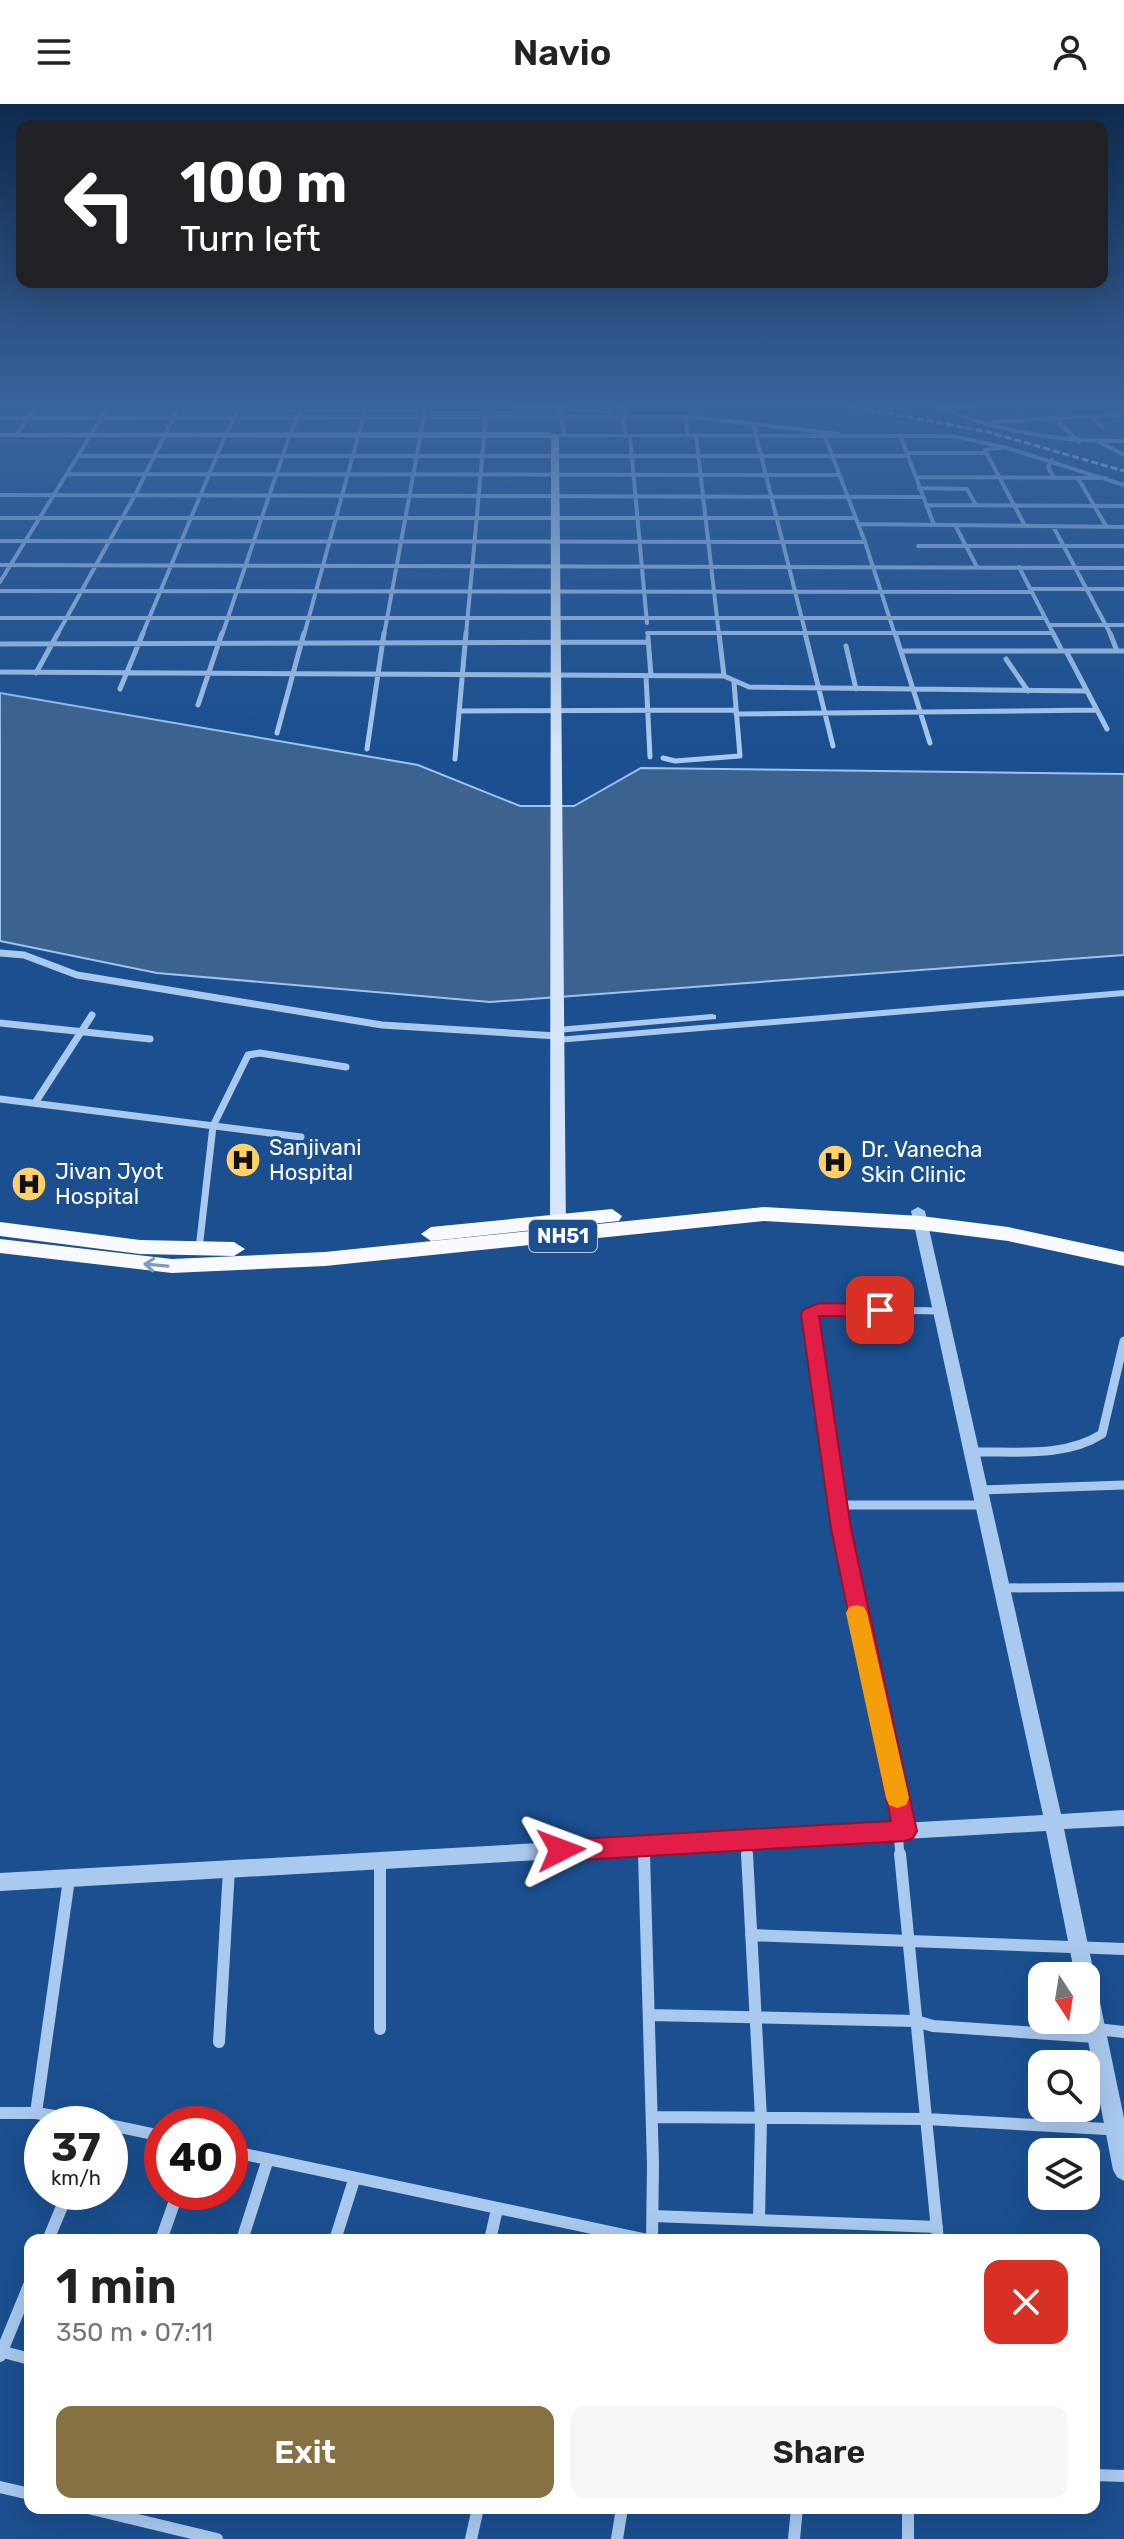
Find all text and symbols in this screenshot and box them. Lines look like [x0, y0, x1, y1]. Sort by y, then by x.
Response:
icon: menu [32, 30, 76, 74]
icon: person [1048, 30, 1092, 74]
text: Navio [513, 31, 611, 74]
text: 100 m [180, 150, 347, 216]
icon: left [48, 152, 152, 256]
text: Turn left [180, 217, 321, 260]
place label: Sanjivani Hospital [269, 1134, 362, 1186]
place label: Dr. Vanecha Skin Clinic [861, 1136, 982, 1188]
hospital icon: Sanjivani Hospital [224, 1141, 262, 1179]
hospital icon: Dr. Vanecha Skin Clinic [816, 1143, 854, 1181]
place label: Jivan Jyot Hospital [55, 1158, 164, 1210]
hospital icon: Jivan Jyot Hospital [10, 1165, 48, 1203]
road number: NH51 [529, 1220, 597, 1252]
one-way arrow [143, 1257, 170, 1272]
pin [846, 1276, 914, 1344]
icon: arrive [858, 1288, 902, 1332]
position arrow [519, 1808, 603, 1892]
north arrow [1028, 1962, 1100, 2034]
map controls [1028, 1962, 1100, 2210]
button: search [1028, 2050, 1100, 2122]
speed limit sign: 40 [144, 2106, 248, 2210]
text: 37 [51, 2124, 101, 2171]
button: layers [1028, 2138, 1100, 2210]
text: km/h [51, 2166, 101, 2190]
text: 1 min [56, 2258, 177, 2315]
button: close [984, 2260, 1068, 2344]
text: 350 m · 07:11 [56, 2317, 213, 2348]
button: Exit [56, 2406, 554, 2498]
button: Share [570, 2406, 1068, 2498]

